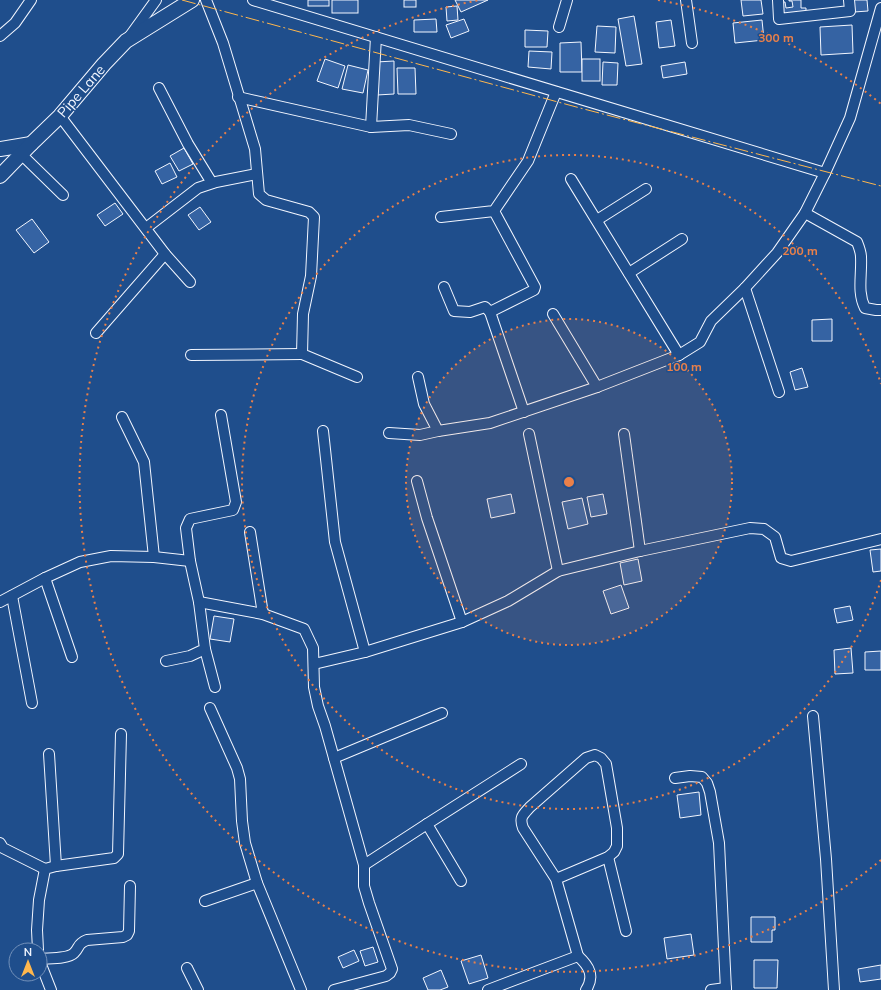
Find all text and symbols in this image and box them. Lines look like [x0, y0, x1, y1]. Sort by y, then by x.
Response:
text: 300 m [758, 30, 794, 45]
street label: Pipe Lane [53, 61, 109, 121]
text: 200 m [782, 243, 818, 258]
text: 100 m [666, 359, 702, 374]
centre of rings [562, 475, 576, 489]
north arrow [8, 942, 48, 982]
text: N [24, 945, 32, 959]

